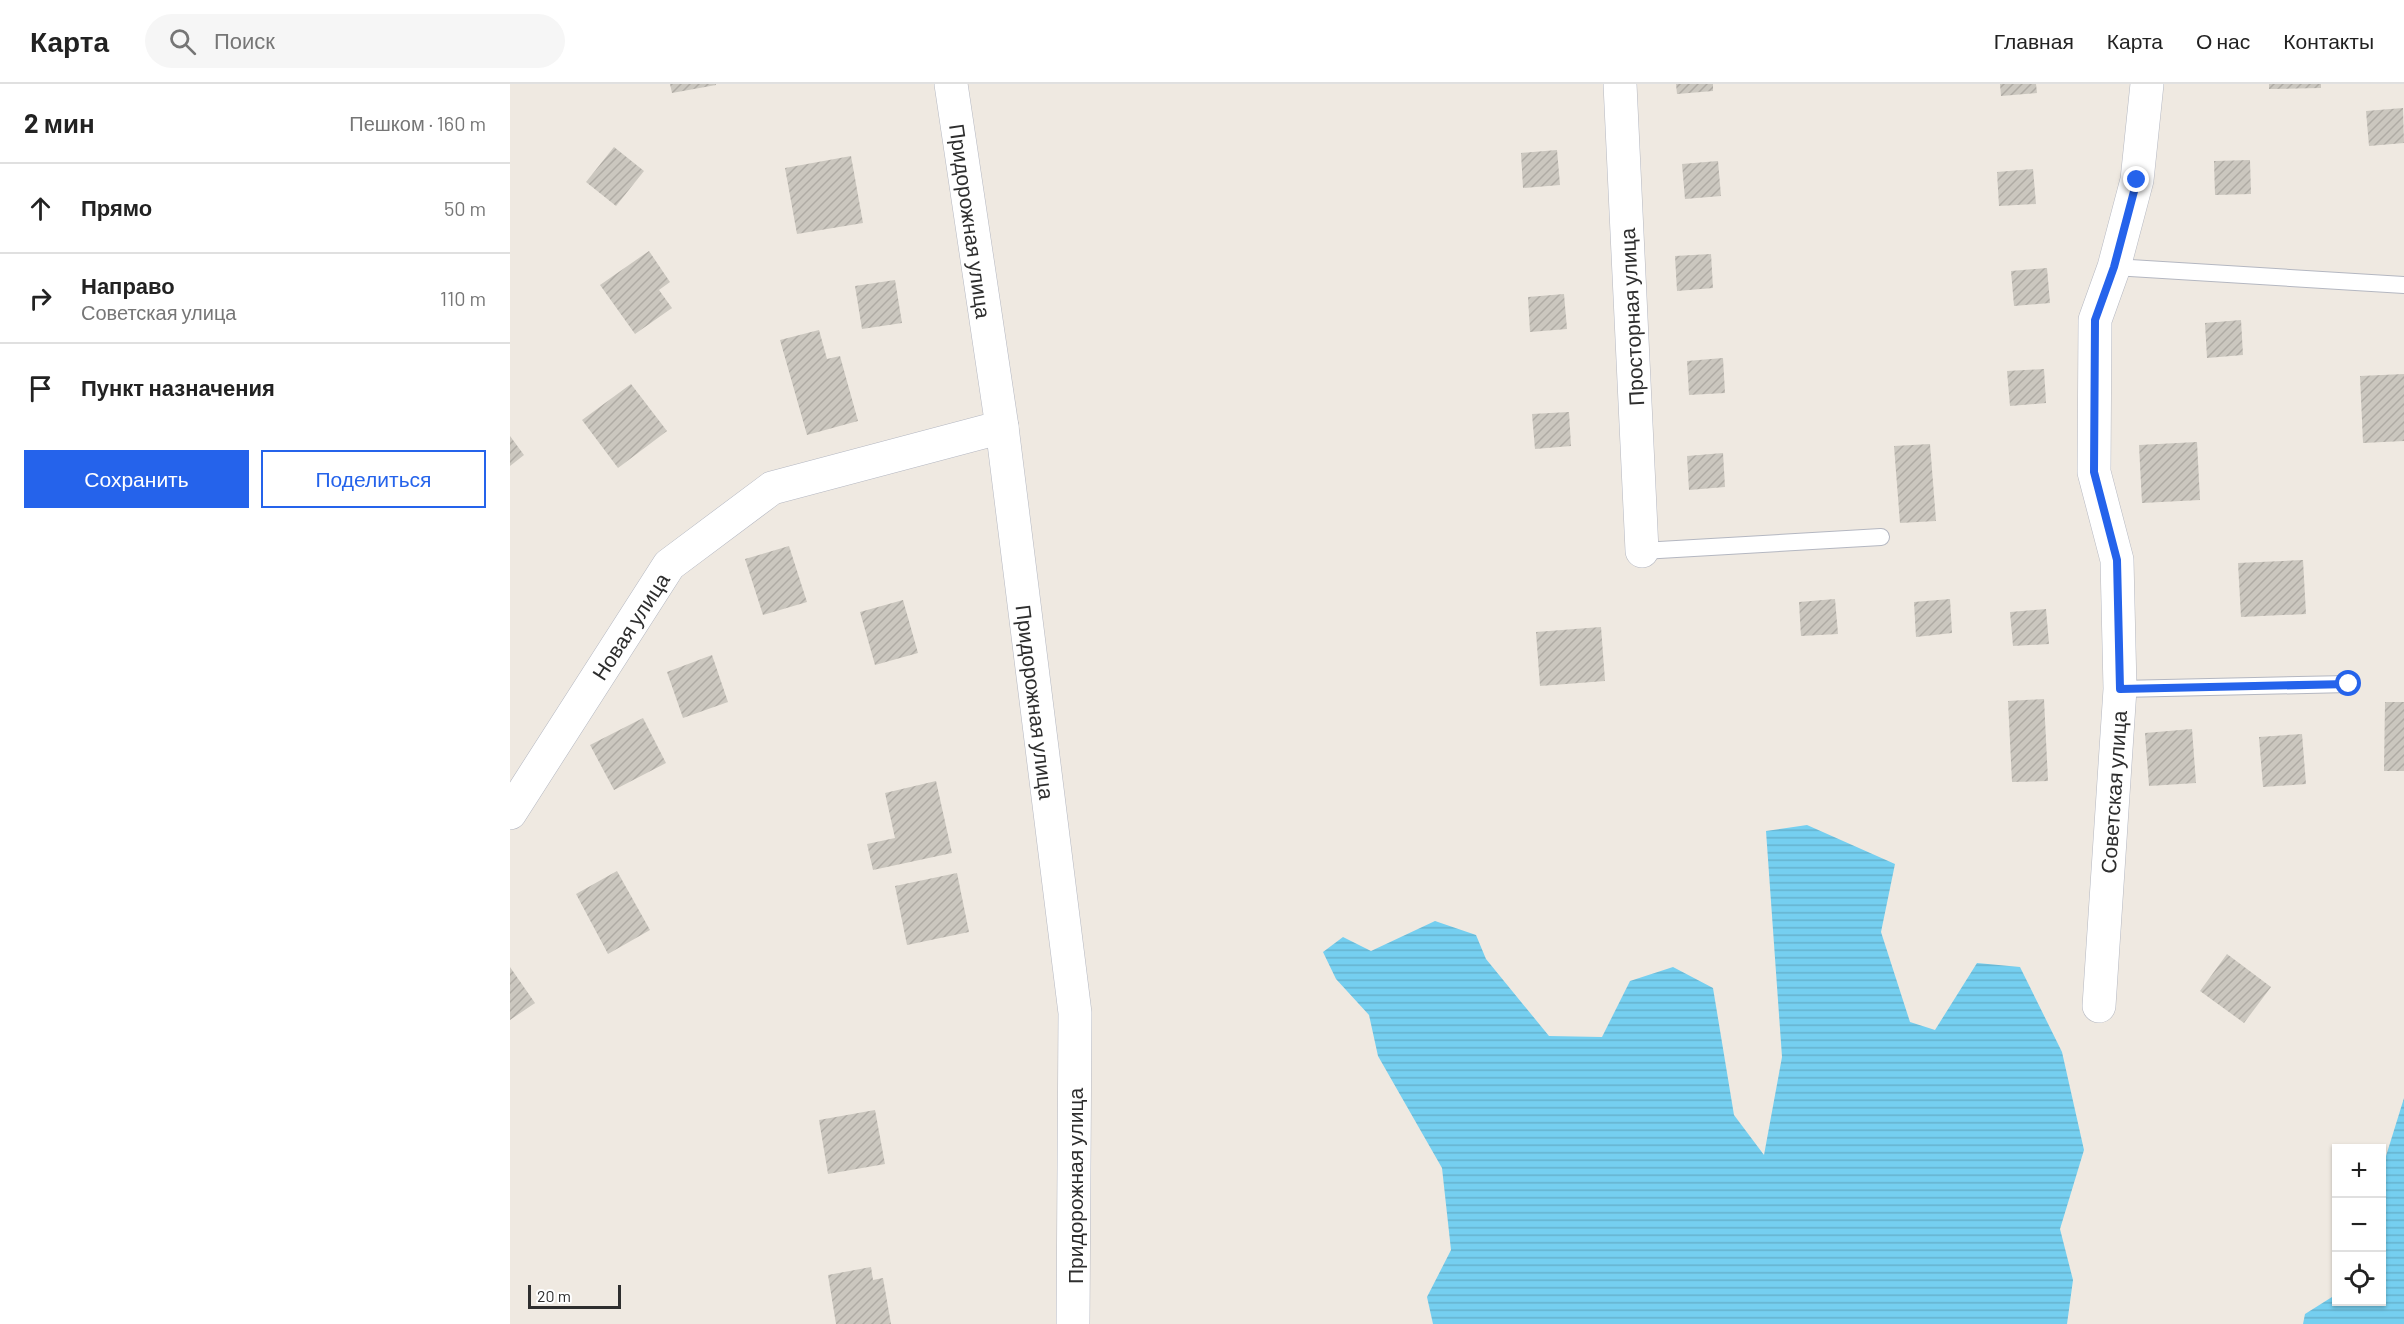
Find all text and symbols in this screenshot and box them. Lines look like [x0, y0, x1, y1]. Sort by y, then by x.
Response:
search box [145, 14, 565, 68]
text: Карта [30, 24, 109, 58]
icon: search [166, 25, 199, 58]
text: Поиск [214, 27, 275, 53]
text: Главная [1994, 28, 2074, 53]
text: Карта [2107, 28, 2163, 53]
text: О нас [2196, 28, 2250, 53]
text: Контакты [2283, 28, 2374, 53]
text: 2 мин [24, 107, 95, 138]
text: Пешком · 160 m [349, 111, 486, 135]
street label: Придорожная улица [945, 122, 997, 320]
route end [2123, 166, 2149, 192]
icon: ahead [24, 192, 57, 225]
text: Прямо [81, 194, 152, 220]
text: 50 m [444, 196, 486, 220]
street label: Просторная улица [1614, 227, 1648, 407]
text: Направо [81, 272, 175, 298]
icon: right [24, 282, 57, 315]
text: 110 m [440, 286, 486, 310]
text: Советская улица [81, 300, 236, 324]
icon: arrive [24, 372, 57, 405]
text: Пункт назначения [81, 374, 275, 400]
button: Сохранить [24, 450, 249, 508]
button: Поделиться [261, 450, 486, 508]
street label: Новая улица [586, 567, 674, 684]
street label: Придорожная улица [1012, 603, 1060, 801]
route start [2335, 670, 2361, 696]
street label: Советская улица [2095, 709, 2131, 874]
street label: Придорожная улица [1062, 1088, 1087, 1284]
map controls [2332, 1144, 2386, 1306]
button: + [2332, 1144, 2386, 1198]
button: − [2332, 1198, 2386, 1252]
button: locate [2332, 1252, 2386, 1306]
scale bar [528, 1282, 621, 1310]
text: 20 m [537, 1286, 571, 1305]

